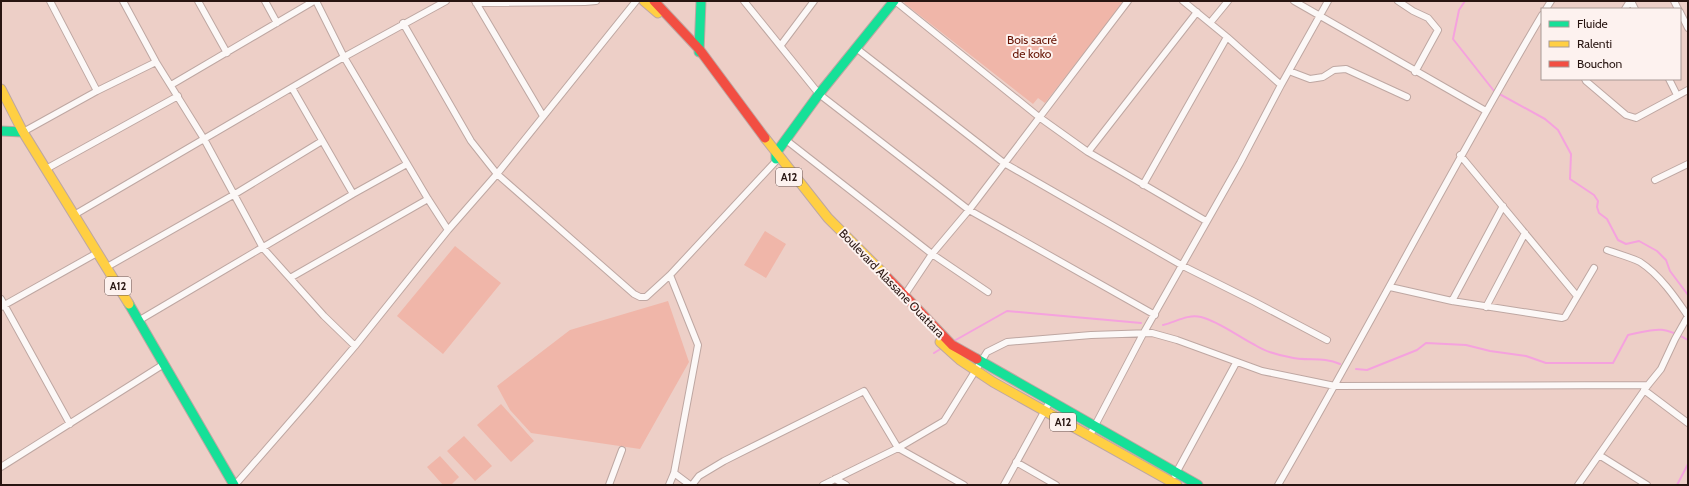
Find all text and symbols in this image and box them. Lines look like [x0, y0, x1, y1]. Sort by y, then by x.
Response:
legend [1541, 8, 1681, 80]
text: Fluide [1577, 16, 1608, 31]
park label: Bois sacré de koko [1007, 32, 1057, 61]
text: Ralenti [1577, 36, 1612, 51]
text: Bouchon [1577, 56, 1623, 71]
road number: A12 [776, 168, 802, 186]
street label: Boulevard Alassane Ouattara [836, 226, 948, 341]
road number: A12 [105, 277, 131, 295]
road number: A12 [1050, 413, 1076, 431]

